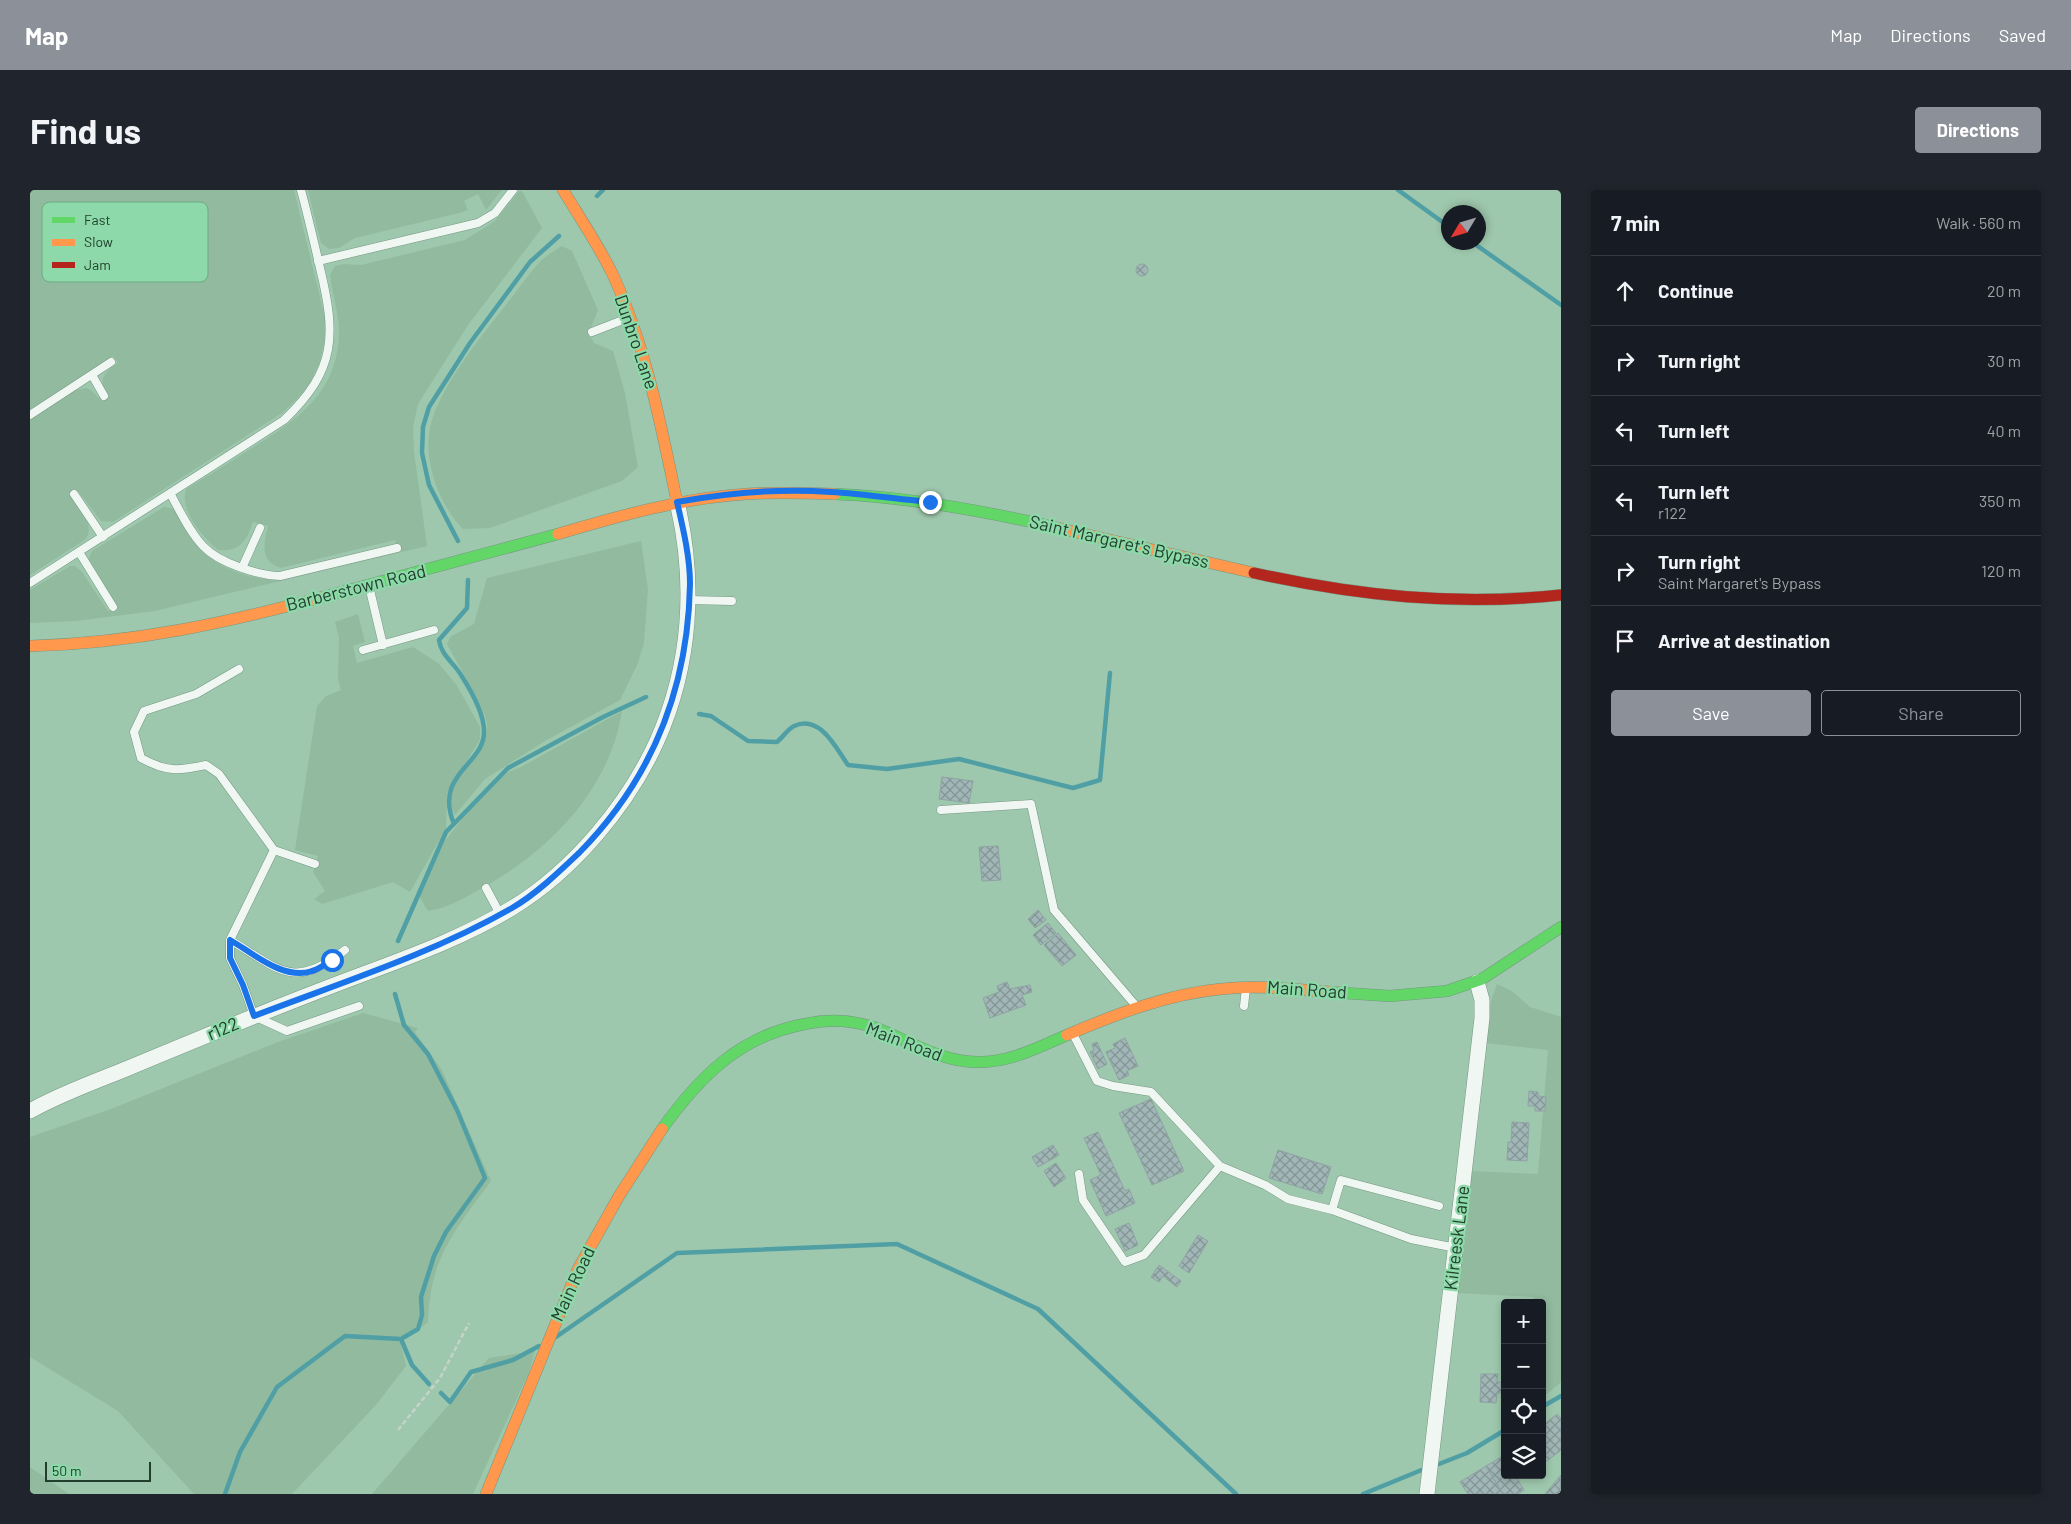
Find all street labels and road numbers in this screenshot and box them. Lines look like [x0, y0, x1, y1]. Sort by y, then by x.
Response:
street label: Dunbro Lane [611, 292, 663, 392]
street label: Saint Margaret's Bypass [1027, 510, 1211, 572]
street label: Barberstown Road [284, 559, 428, 615]
street label: Main Road [1267, 975, 1348, 1003]
street label: r122 [204, 1012, 242, 1044]
street label: Main Road [863, 1017, 946, 1066]
street label: Kilreesk Lane [1439, 1184, 1473, 1291]
street label: Main Road [545, 1243, 599, 1324]

